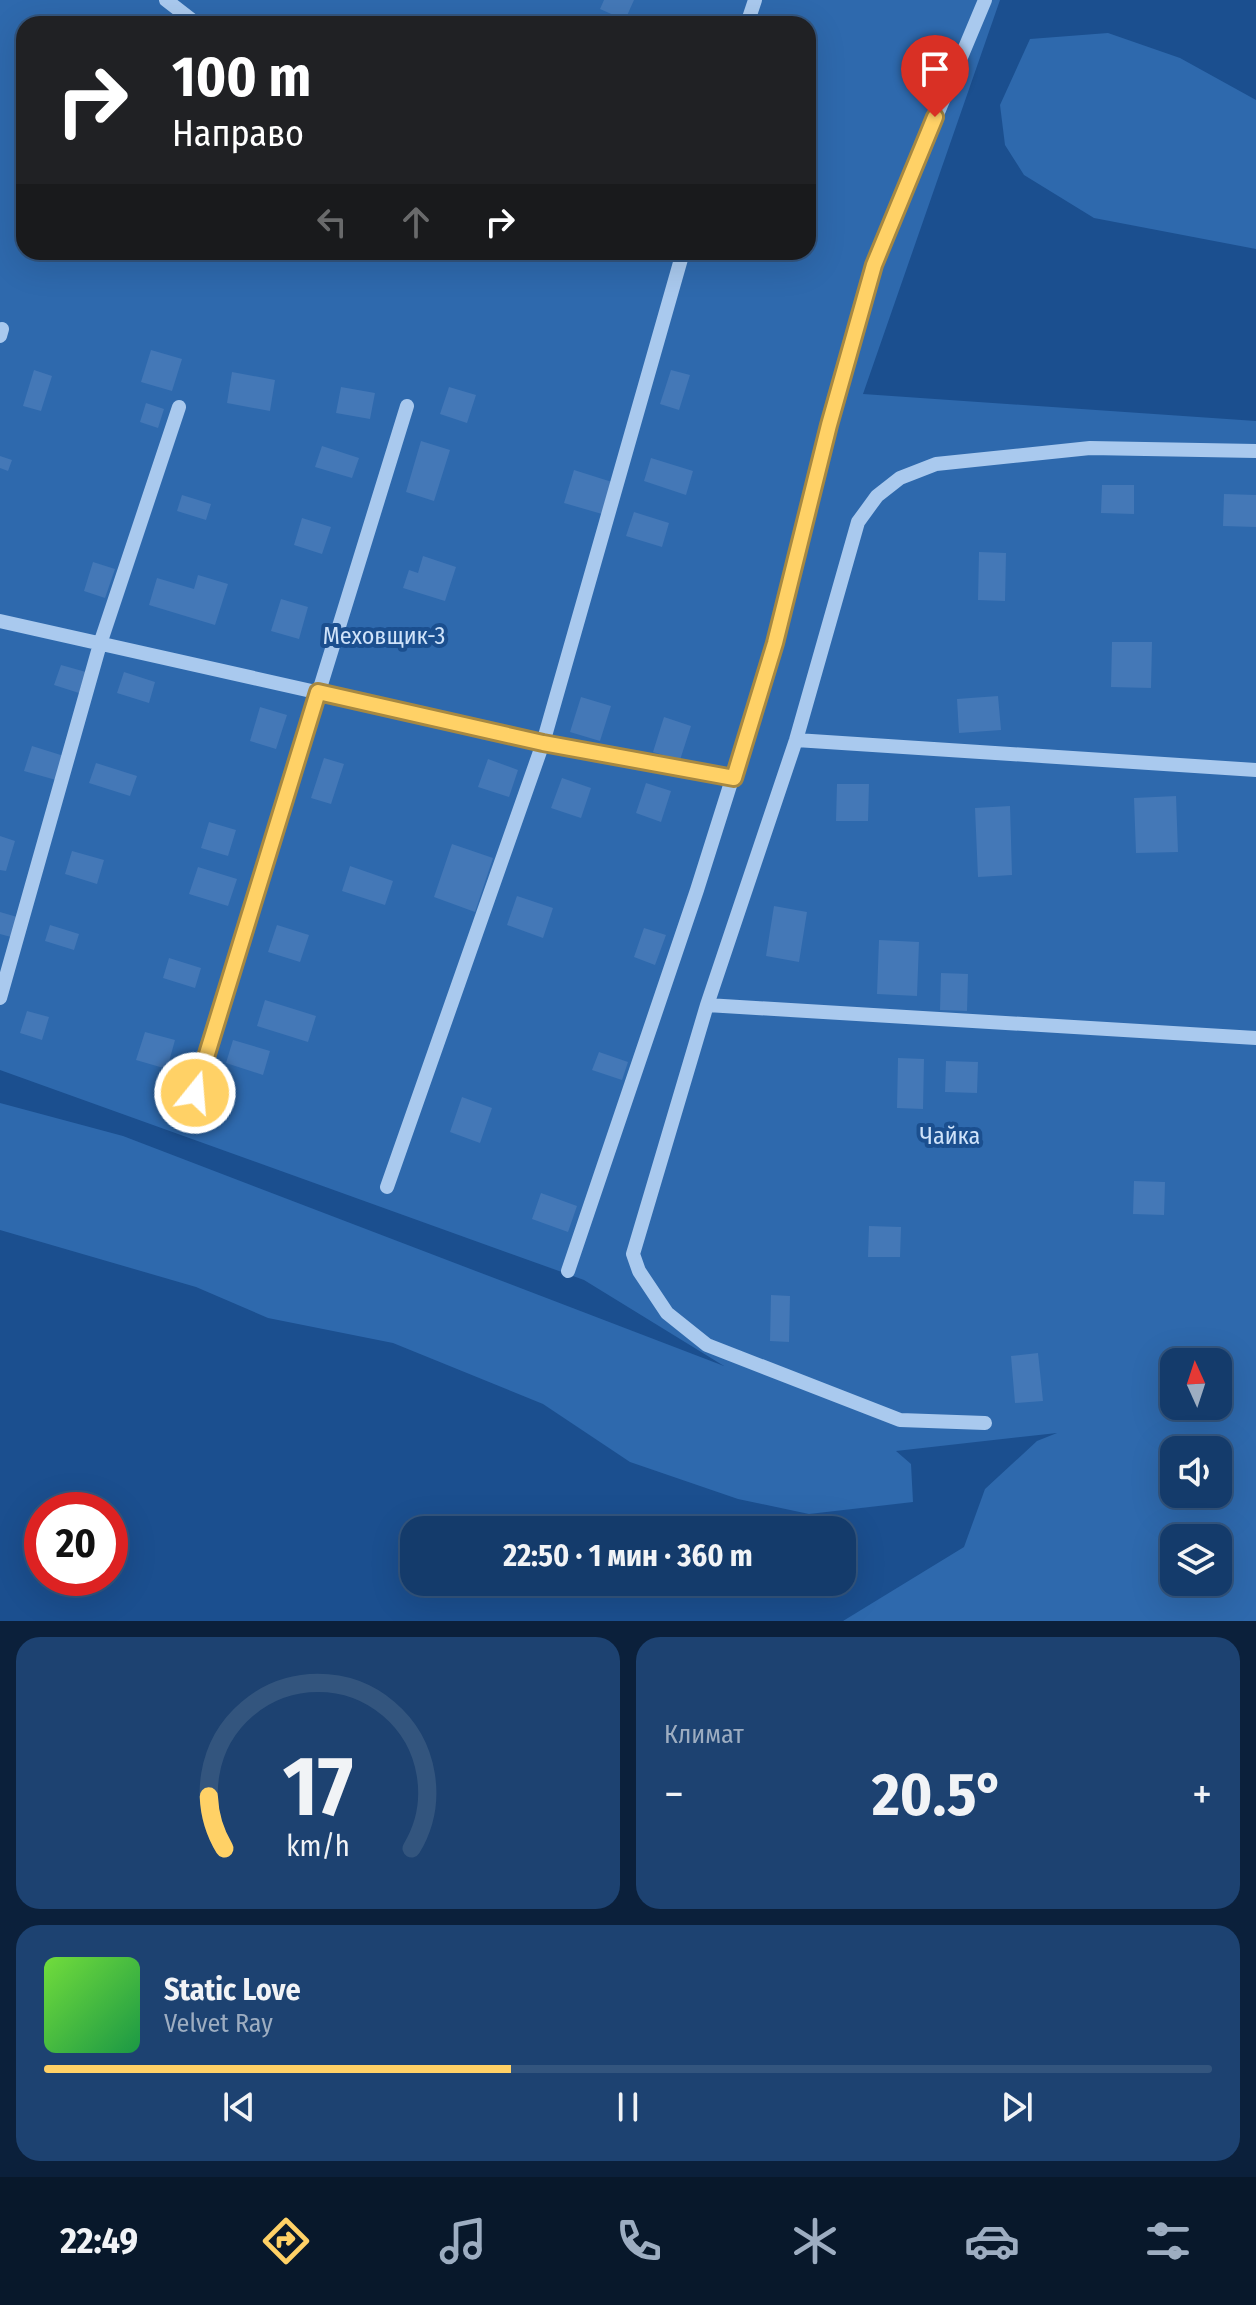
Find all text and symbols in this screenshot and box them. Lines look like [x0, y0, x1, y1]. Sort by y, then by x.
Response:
pin [901, 35, 969, 117]
text: 100 m [172, 44, 311, 111]
icon: arrive [913, 47, 957, 91]
icon: right [40, 48, 144, 152]
text: Направо [172, 112, 304, 156]
icon: left [310, 200, 354, 244]
icon: ahead [394, 200, 438, 244]
icon: right [478, 200, 522, 244]
park label: Меховщик-3 [323, 622, 445, 650]
position arrow [153, 1051, 237, 1135]
park label: Чайка [920, 1122, 980, 1150]
north arrow [1160, 1348, 1232, 1420]
map controls [1160, 1348, 1232, 1596]
button: sound [1160, 1436, 1232, 1508]
speed limit sign: 20 [24, 1492, 128, 1596]
button: layers [1160, 1524, 1232, 1596]
text: 22:50 · 1 мин · 360 m [503, 1538, 753, 1574]
text: Климат [664, 1719, 744, 1750]
text: 17 [283, 1737, 353, 1837]
text: 20.5° [872, 1759, 1004, 1831]
text: − [664, 1768, 684, 1821]
text: + [1192, 1768, 1212, 1821]
text: km/h [286, 1829, 350, 1864]
text: Static Love [164, 1972, 301, 2008]
text: Velvet Ray [164, 2008, 273, 2039]
icon: previous [217, 2085, 261, 2129]
icon: pause [606, 2085, 650, 2129]
icon: next [995, 2085, 1039, 2129]
icon: directions [258, 2213, 314, 2269]
icon: music [435, 2213, 491, 2269]
icon: phone [611, 2213, 667, 2269]
icon: climate [787, 2213, 843, 2269]
icon: car [964, 2213, 1020, 2269]
icon: filters [1140, 2213, 1196, 2269]
text: 22:49 [60, 2219, 138, 2263]

